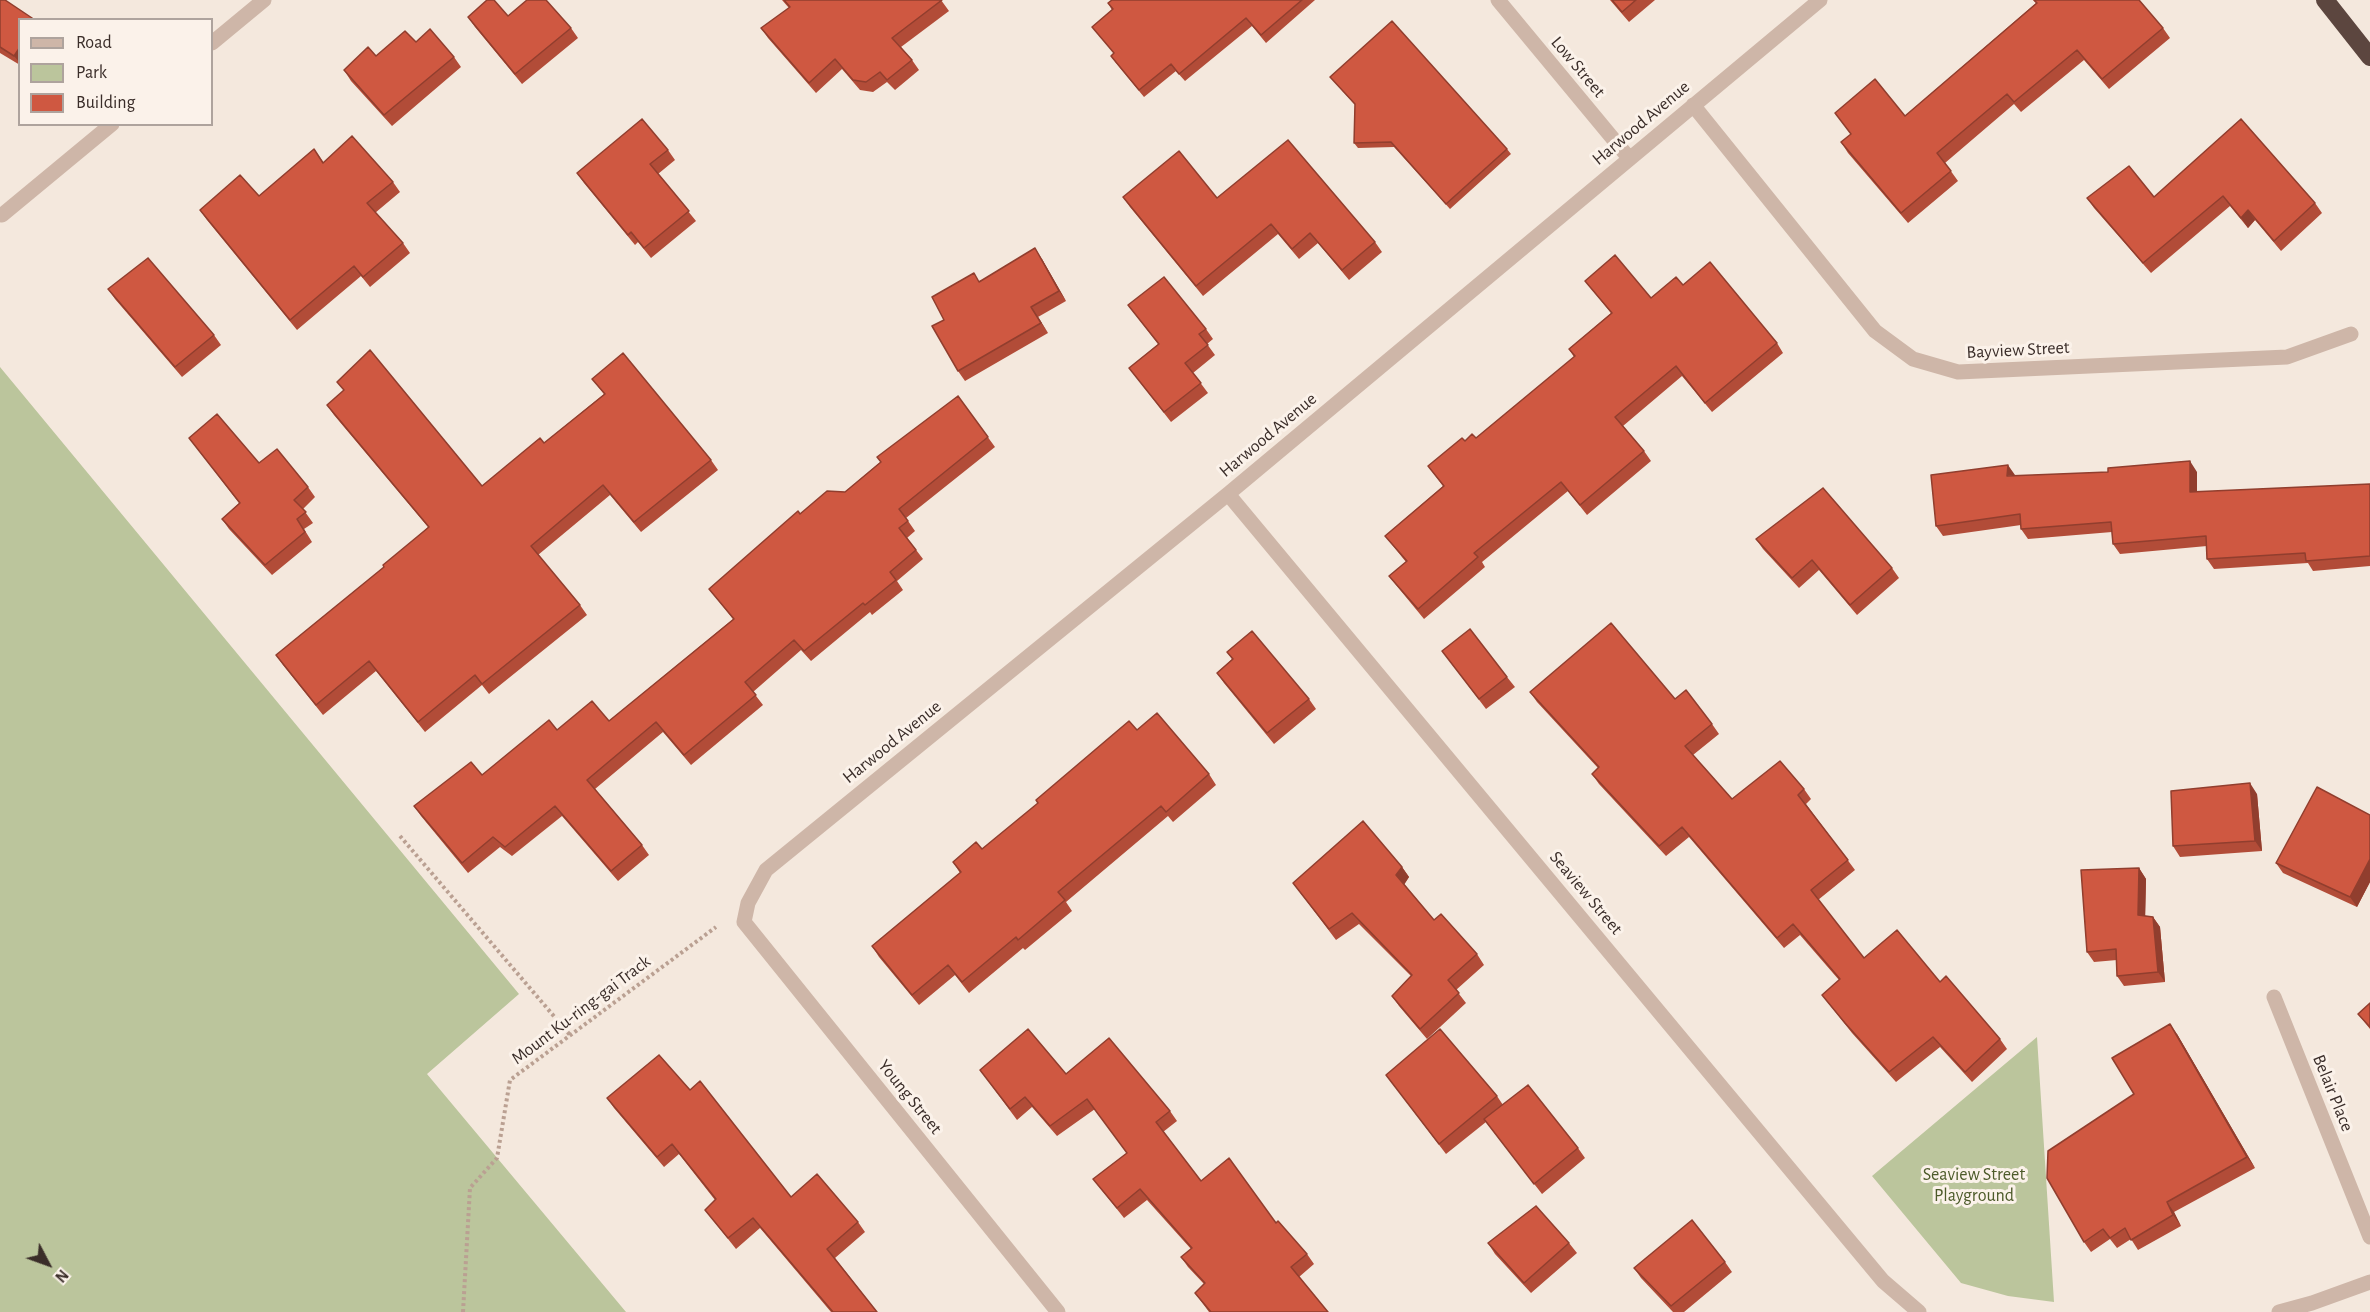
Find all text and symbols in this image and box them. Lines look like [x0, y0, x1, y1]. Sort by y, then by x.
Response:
legend [18, 18, 213, 126]
street label: Low Street [1546, 32, 1610, 102]
text: Road [76, 34, 112, 52]
text: Park [76, 64, 107, 82]
street label: Harwood Avenue [1588, 76, 1694, 170]
text: Building [76, 94, 135, 112]
street label: Bayview Street [1966, 337, 2070, 363]
street label: Harwood Avenue [1215, 388, 1321, 482]
street label: Harwood Avenue [838, 696, 946, 788]
street label: Seaview Street [1545, 847, 1627, 939]
street label: Mount Ku-ring-gai Track [507, 951, 655, 1069]
street label: Belair Place [2308, 1051, 2358, 1135]
street label: Young Street [873, 1055, 947, 1139]
park label: Seaview Street Playground [1923, 1164, 2025, 1206]
north arrow [18, 1234, 78, 1294]
text: N [52, 1266, 71, 1285]

